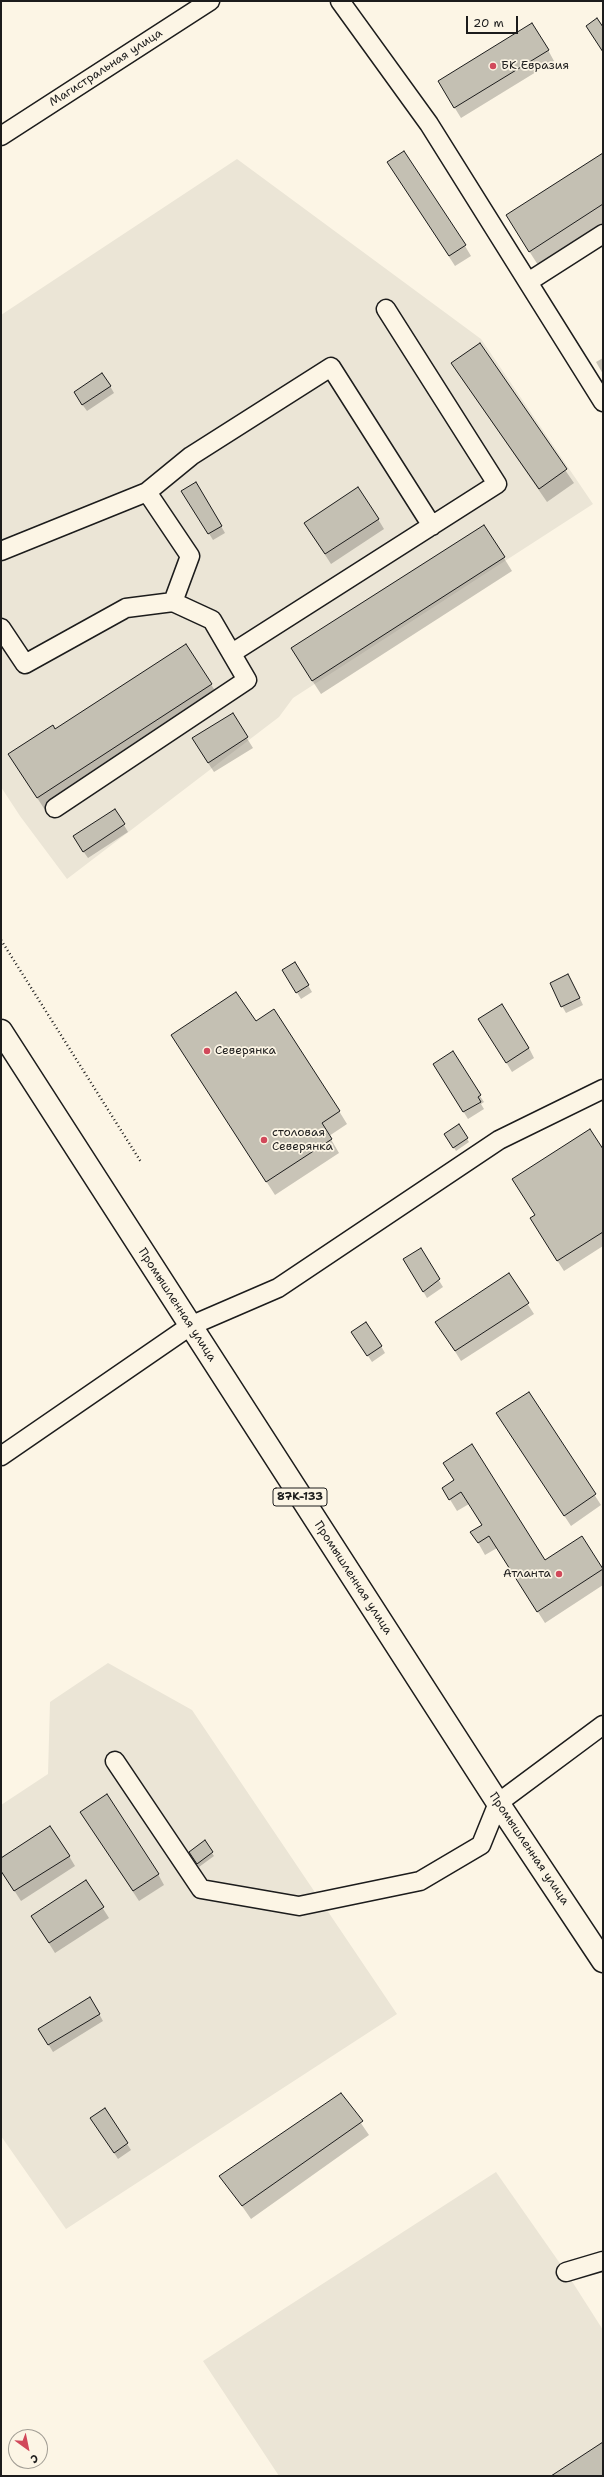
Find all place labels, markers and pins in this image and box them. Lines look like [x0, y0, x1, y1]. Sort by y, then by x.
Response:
place label: БК Евразия [501, 59, 569, 73]
marker: БК Евразия [488, 61, 498, 71]
place label: Северянка [215, 1044, 276, 1058]
marker: Северянка [202, 1046, 212, 1056]
place label: столовая Северянка [272, 1126, 333, 1154]
marker: столовая Северянка [259, 1135, 269, 1145]
place label: Атланта [503, 1567, 551, 1581]
marker: Атланта [554, 1569, 564, 1579]

